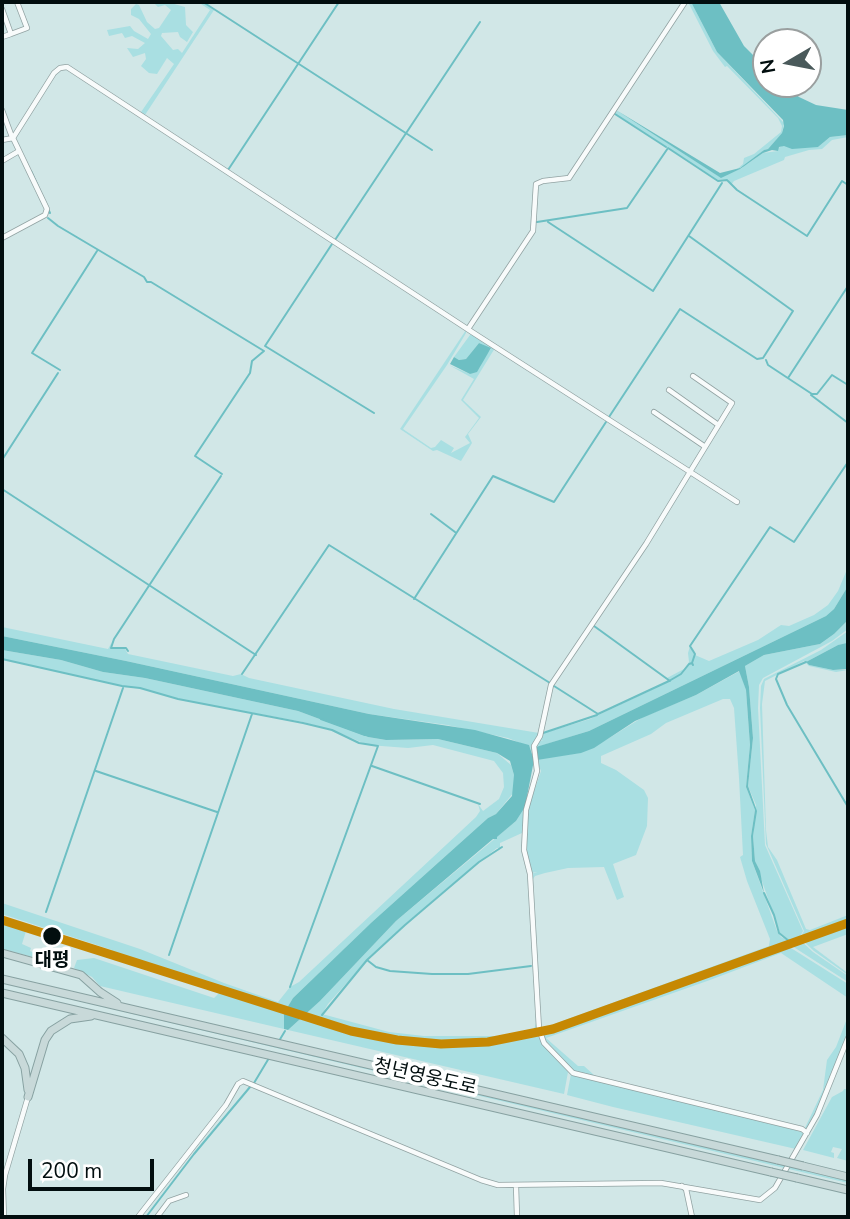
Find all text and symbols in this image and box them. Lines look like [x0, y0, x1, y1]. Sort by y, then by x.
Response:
north arrow [752, 28, 822, 98]
text: N [754, 57, 782, 76]
marker: 대평 [41, 925, 63, 947]
place label: 대평 [35, 950, 69, 972]
street label: 청년영웅도로 [371, 1055, 479, 1101]
scale bar [32, 1146, 158, 1190]
text: 200 m [41, 1157, 102, 1185]

